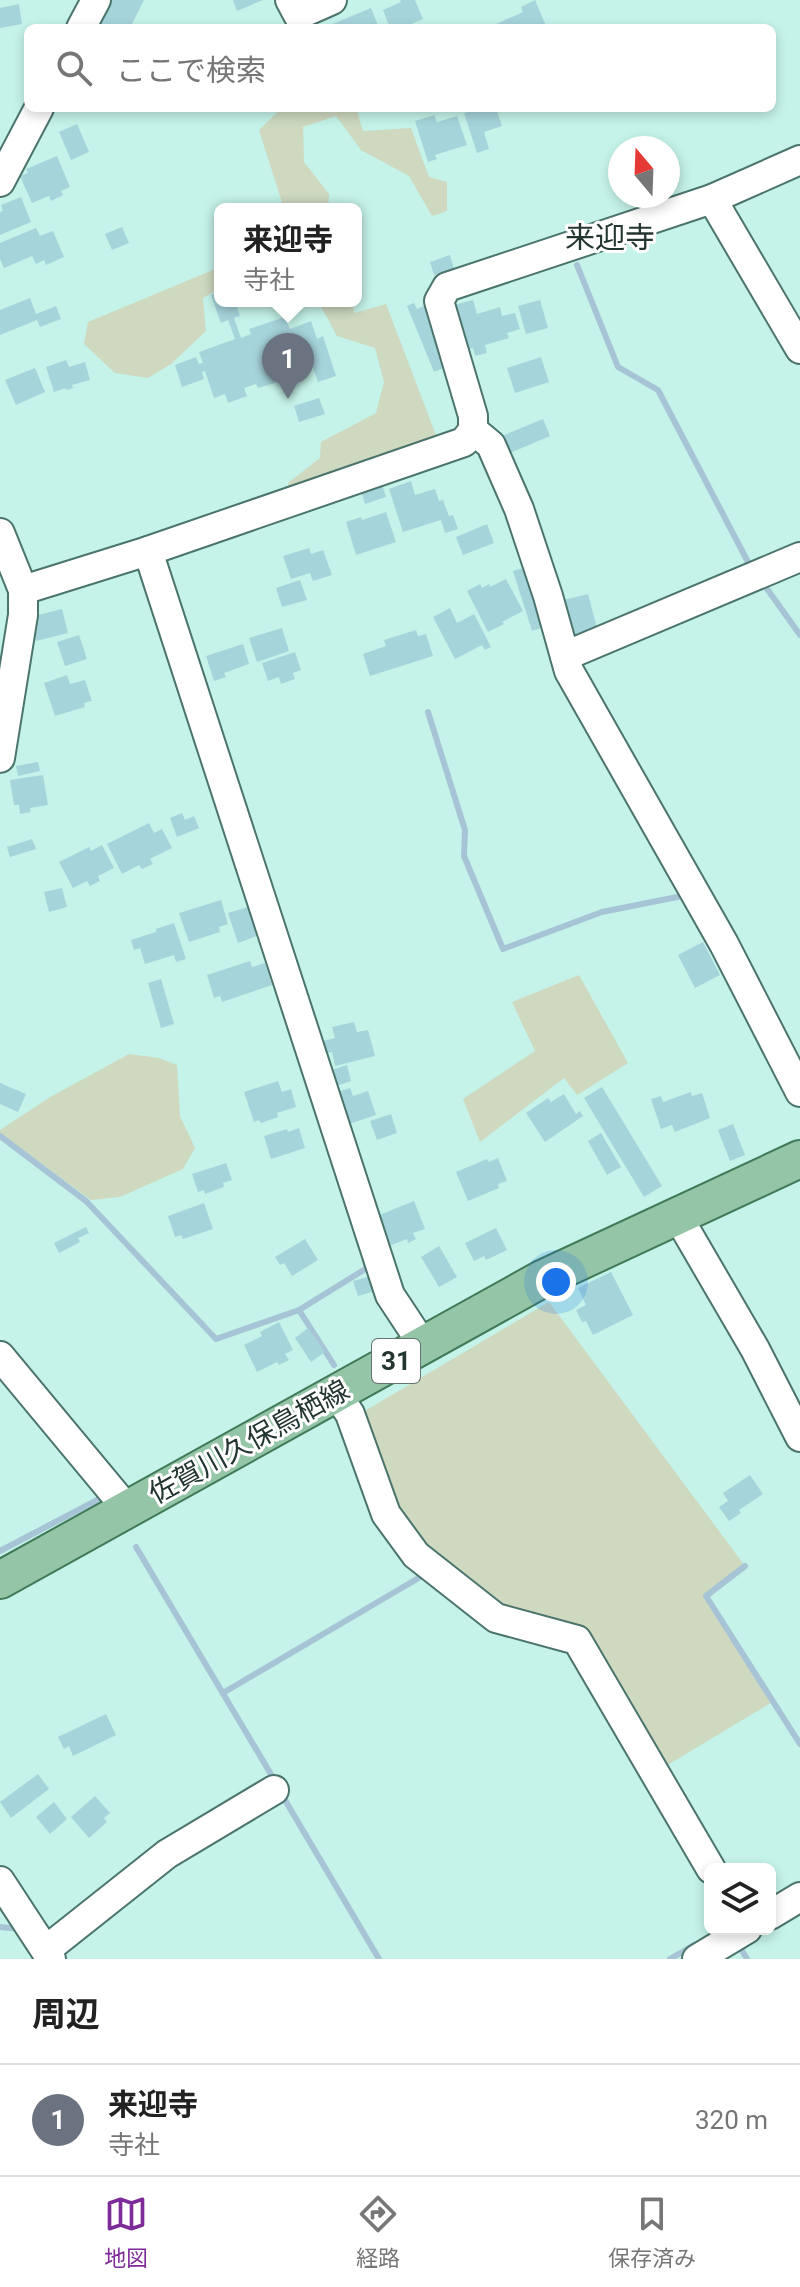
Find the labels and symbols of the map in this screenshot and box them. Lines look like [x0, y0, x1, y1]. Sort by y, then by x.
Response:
north arrow [608, 136, 680, 208]
district label: 来迎寺 [565, 220, 655, 255]
pin: 1 [262, 333, 314, 399]
your location [536, 1262, 576, 1302]
road number: 31 [372, 1339, 420, 1383]
street label: 佐賀川久保鳥栖線 [143, 1373, 355, 1511]

